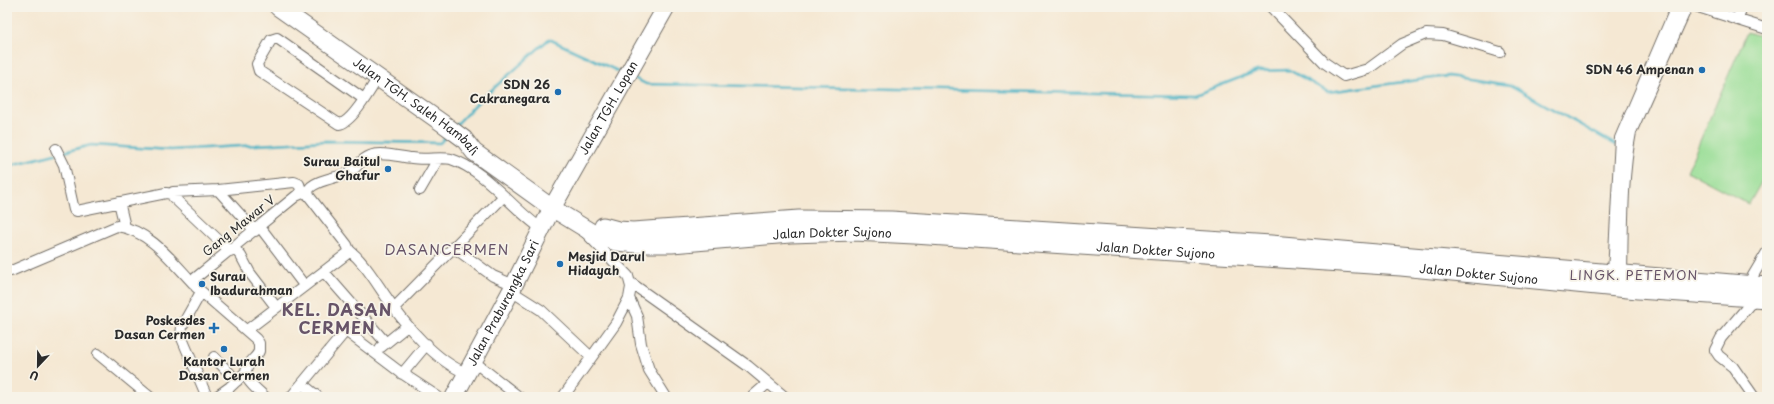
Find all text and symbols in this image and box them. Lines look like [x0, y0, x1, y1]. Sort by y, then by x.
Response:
street label: Jalan TGH. Saleh Hambali [350, 53, 482, 160]
street label: Jalan TGH. Lopan [574, 57, 642, 158]
place label: SDN 46 Ampenan [1586, 60, 1694, 78]
marker: SDN 46 Ampenan [1697, 65, 1707, 75]
place label: SDN 26 Cakranegara [470, 75, 551, 107]
marker: SDN 26 Cakranegara [553, 87, 563, 97]
place label: Surau Baitul Ghafur [303, 152, 381, 184]
marker: Surau Baitul Ghafur [383, 164, 393, 174]
street label: Gang Mawar V [198, 190, 278, 260]
street label: Jalan Dokter Sujono [772, 222, 892, 243]
street label: Jalan Praburangka Sari [462, 237, 543, 369]
street label: Jalan Dokter Sujono [1096, 237, 1216, 263]
district label: DASANCERMEN [384, 239, 510, 260]
place label: Mesjid Darul Hidayah [568, 247, 645, 279]
marker: Mesjid Darul Hidayah [555, 259, 565, 269]
street label: Jalan Dokter Sujono [1419, 259, 1539, 288]
district label: LINGK. PETEMON [1569, 265, 1699, 284]
place label: Surau Ibadurahman [210, 267, 293, 299]
marker: Surau Ibadurahman [197, 279, 207, 289]
district label: KEL. DASAN CERMEN [282, 297, 392, 339]
place label: Poskesdes Dasan Cermen [114, 311, 205, 343]
marker: Poskesdes Dasan Cermen [208, 322, 220, 334]
marker: Kantor Lurah Dasan Cermen [219, 344, 229, 354]
north arrow [18, 346, 58, 386]
place label: Kantor Lurah Dasan Cermen [179, 352, 269, 384]
text: U [27, 366, 41, 385]

